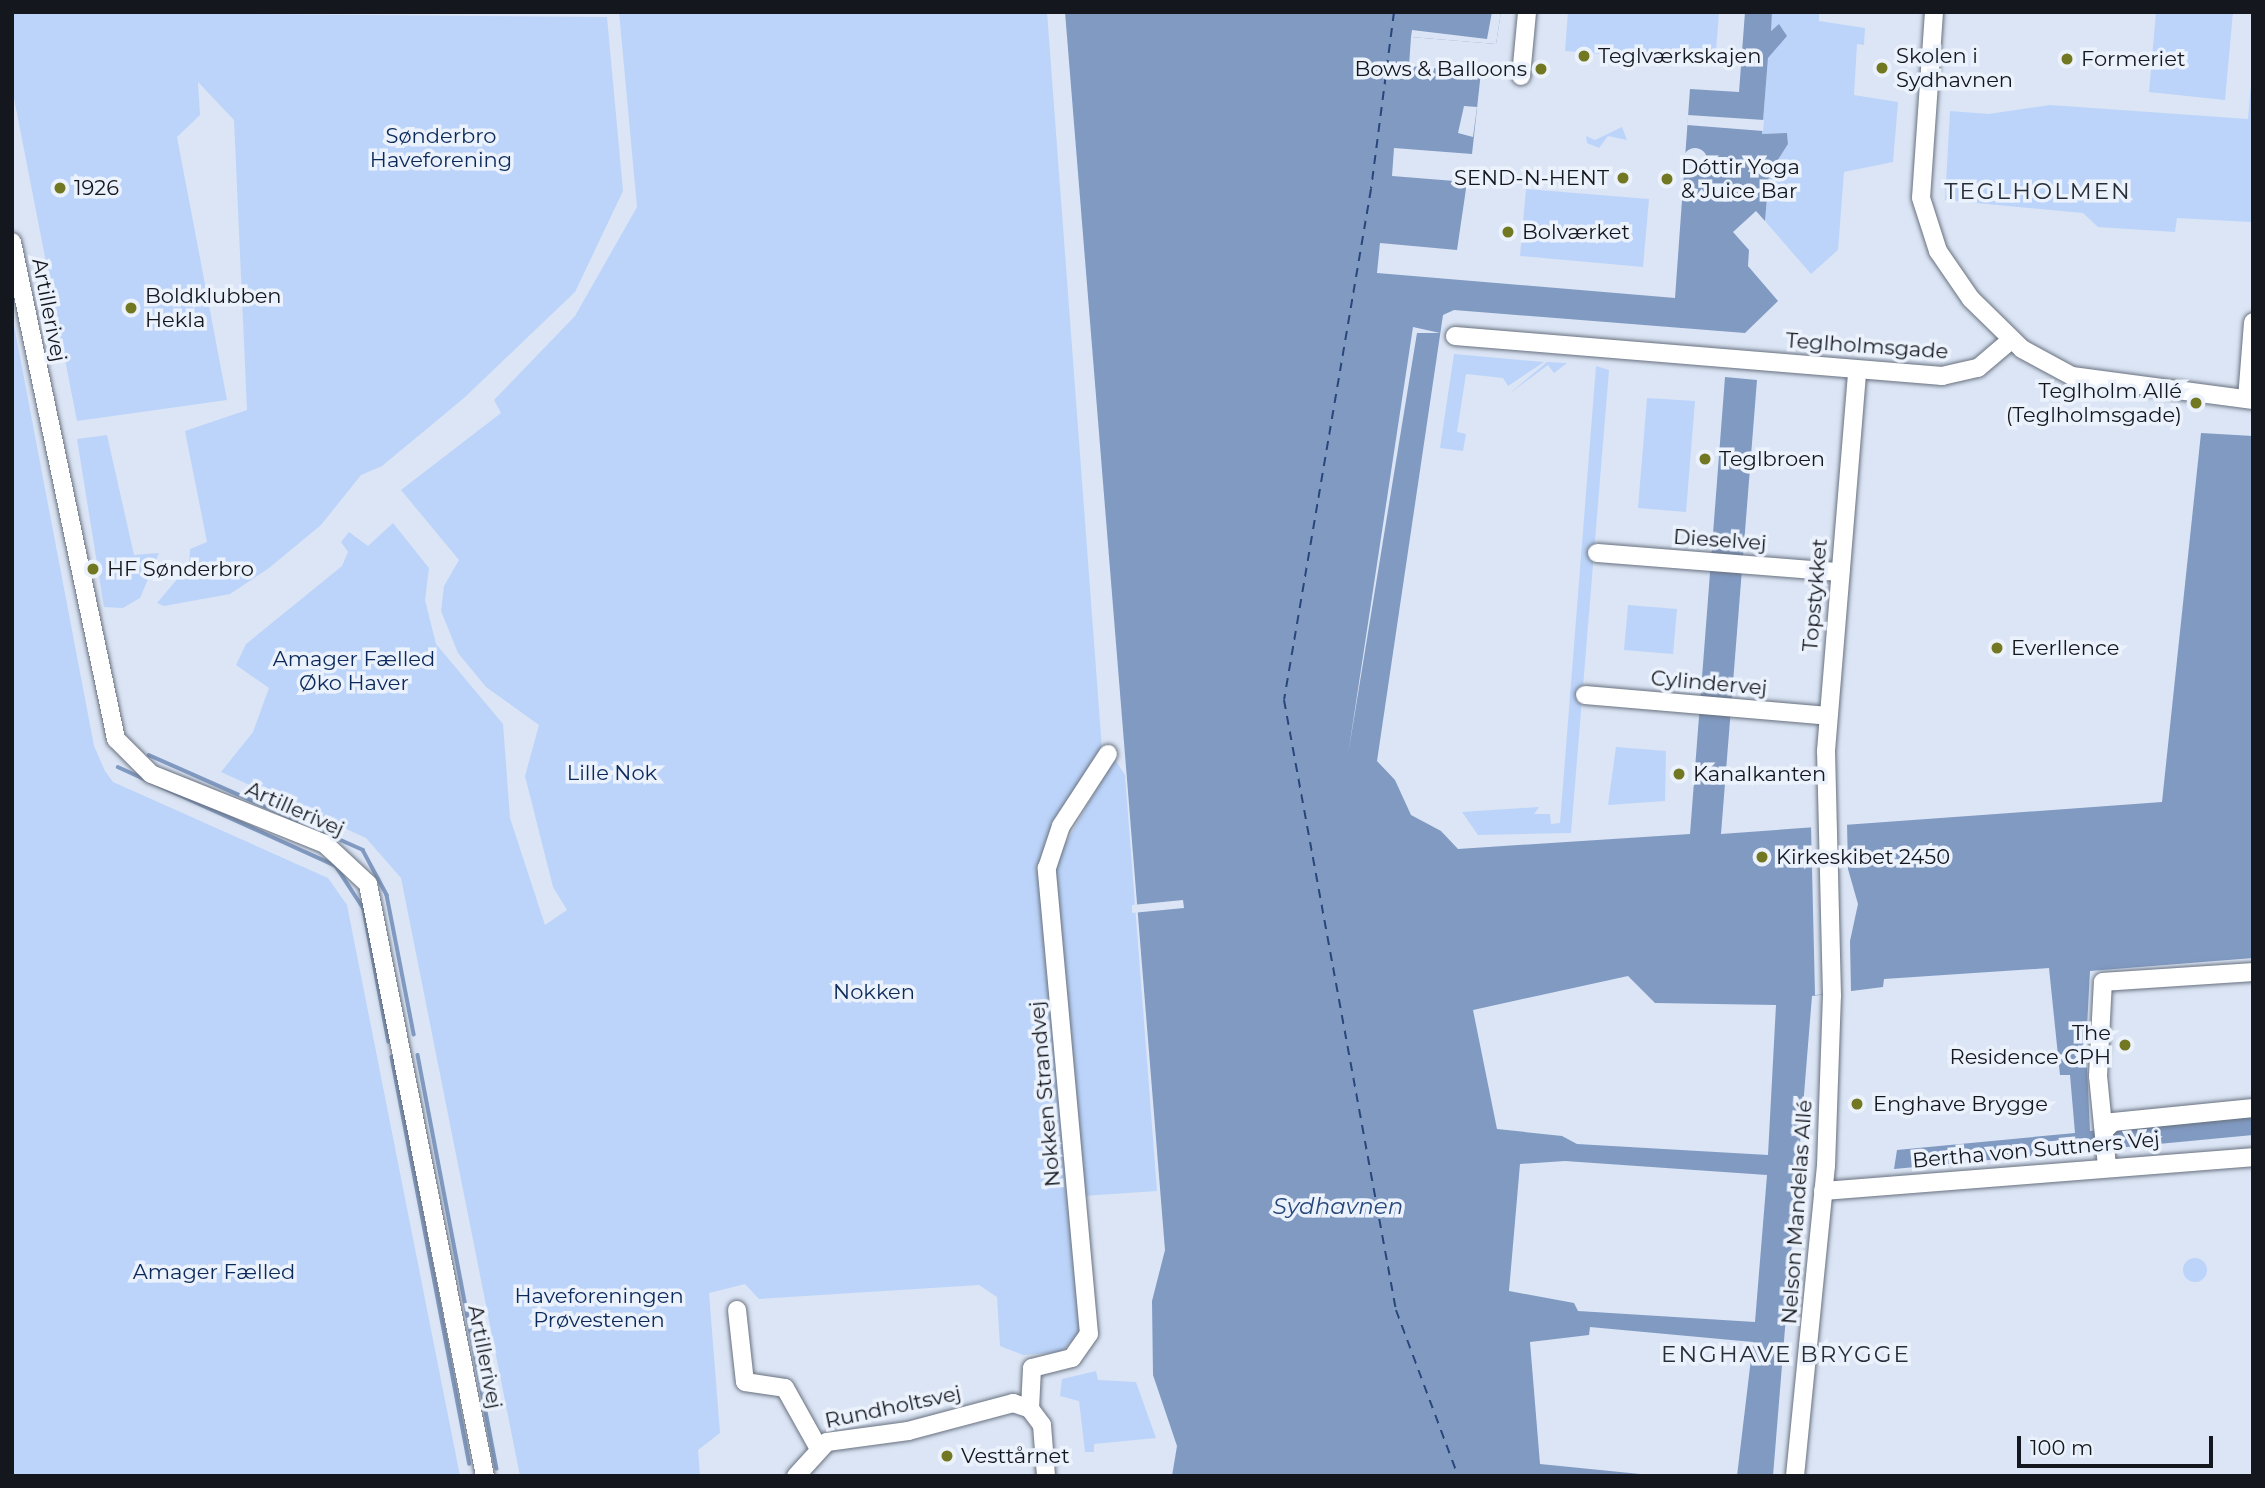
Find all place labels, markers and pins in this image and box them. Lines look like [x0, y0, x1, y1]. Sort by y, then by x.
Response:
place label: Teglværkskajen [1598, 43, 1761, 69]
place label: Skolen i Sydhavnen [1896, 43, 2013, 93]
place label: Formeriet [2081, 46, 2185, 72]
marker: Teglværkskajen [1576, 48, 1592, 64]
marker: Formeriet [2059, 51, 2075, 67]
place label: Bows & Balloons [1354, 56, 1527, 82]
marker: Skolen i Sydhavnen [1874, 60, 1890, 76]
marker: Bows & Balloons [1533, 61, 1549, 77]
place label: Dóttir Yoga & Juice Bar [1681, 154, 1800, 204]
place label: SEND-N-HENT [1454, 165, 1609, 191]
marker: SEND-N-HENT [1615, 170, 1631, 186]
marker: Dóttir Yoga & Juice Bar [1659, 171, 1675, 187]
place label: 1926 [74, 175, 119, 201]
marker: 1926 [52, 180, 68, 196]
place label: Bolværket [1522, 219, 1630, 245]
marker: Bolværket [1500, 224, 1516, 240]
place label: Boldklubben Hekla [145, 283, 282, 333]
marker: Boldklubben Hekla [123, 300, 139, 316]
place label: Teglholm Allé (Teglholmsgade) [2006, 378, 2182, 428]
marker: Teglholm Allé (Teglholmsgade) [2188, 395, 2204, 411]
place label: Teglbroen [1719, 446, 1825, 472]
marker: Teglbroen [1697, 451, 1713, 467]
place label: HF Sønderbro [107, 556, 254, 582]
marker: HF Sønderbro [85, 561, 101, 577]
place label: Everllence [2011, 635, 2119, 661]
marker: Everllence [1989, 640, 2005, 656]
place label: Kanalkanten [1693, 761, 1826, 787]
marker: Kanalkanten [1671, 766, 1687, 782]
place label: Kirkeskibet 2450 [1776, 844, 1950, 870]
marker: Kirkeskibet 2450 [1754, 849, 1770, 865]
place label: The Residence CPH [1949, 1020, 2111, 1070]
marker: The Residence CPH [2117, 1037, 2133, 1053]
place label: Enghave Brygge [1873, 1091, 2048, 1117]
marker: Enghave Brygge [1847, 1094, 1867, 1114]
place label: Vesttårnet [961, 1443, 1070, 1469]
marker: Vesttårnet [939, 1448, 955, 1464]

